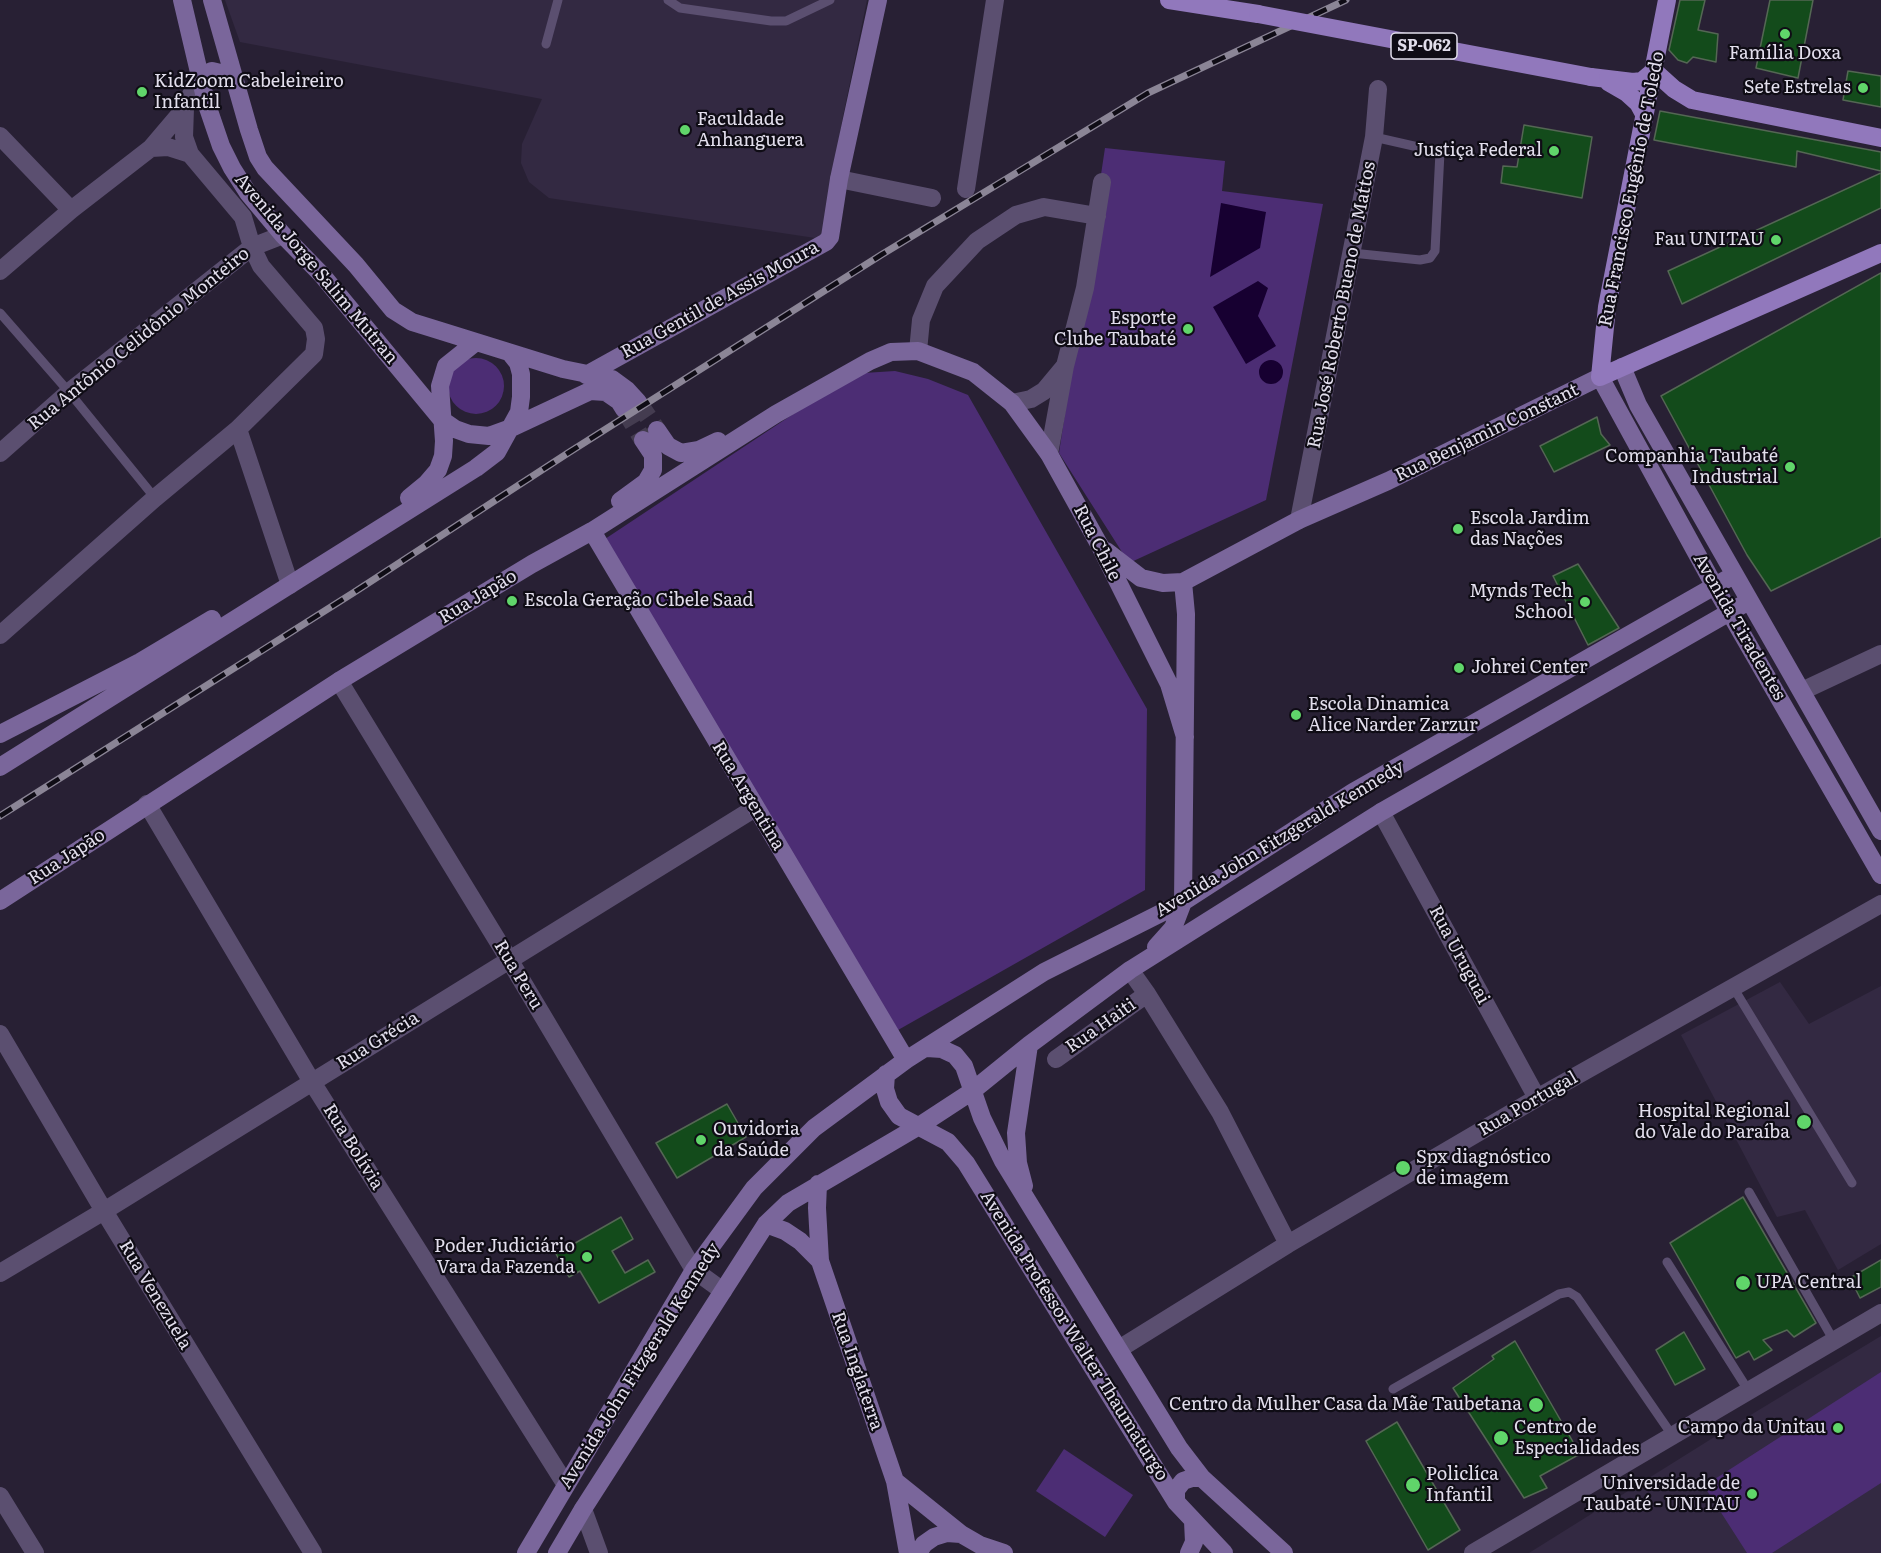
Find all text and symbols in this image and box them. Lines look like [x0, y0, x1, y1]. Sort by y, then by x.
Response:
marker: Família Doxa [1778, 27, 1792, 41]
road number: SP-062 [1391, 33, 1457, 59]
place label: Família Doxa [1729, 43, 1841, 65]
street label: Rua Francisco Eugênio de Toledo [1595, 50, 1669, 328]
place label: KidZoom Cabeleireiro Infantil [154, 71, 344, 113]
place label: Sete Estrelas [1744, 77, 1851, 99]
marker: Sete Estrelas [1856, 81, 1870, 95]
marker: KidZoom Cabeleireiro Infantil [135, 85, 149, 99]
place label: Faculdade Anhanguera [697, 109, 804, 152]
marker: Faculdade Anhanguera [678, 123, 692, 137]
place label: Justiça Federal [1414, 140, 1542, 162]
marker: Justiça Federal [1547, 144, 1561, 158]
street label: Rua José Roberto Bueno de Mattos [1304, 160, 1380, 450]
street label: Avenida Jorge Salim Mutran [230, 169, 402, 369]
place label: Fau UNITAU [1654, 229, 1764, 251]
marker: Fau UNITAU [1769, 233, 1783, 247]
street label: Rua Gentil de Assis Moura [617, 237, 823, 363]
street label: Rua Antônio Celidônio Monteiro [24, 243, 254, 435]
place label: Esporte Clube Taubaté [1054, 308, 1176, 350]
marker: Esporte Clube Taubaté [1181, 322, 1195, 336]
street label: Rua Benjamin Constant [1392, 379, 1582, 487]
place label: Companhia Taubaté Industrial [1605, 446, 1778, 488]
marker: Companhia Taubaté Industrial [1783, 460, 1797, 474]
street label: Rua Chile [1069, 501, 1125, 585]
place label: Escola Jardim das Nações [1470, 508, 1590, 550]
marker: Escola Jardim das Nações [1451, 522, 1465, 536]
street label: Avenida Tiradentes [1688, 550, 1790, 704]
street label: Rua Japão [435, 565, 521, 629]
place label: Mynds Tech School [1469, 581, 1573, 624]
place label: Escola Geração Cibele Saad [524, 590, 754, 612]
marker: Escola Geração Cibele Saad [505, 594, 519, 608]
marker: Mynds Tech School [1578, 595, 1592, 609]
place label: Johrei Center [1471, 657, 1588, 679]
marker: Johrei Center [1452, 661, 1466, 675]
place label: Escola Dinamica Alice Narder Zarzur [1308, 694, 1478, 736]
marker: Escola Dinamica Alice Narder Zarzur [1289, 708, 1303, 722]
street label: Rua Argentina [707, 738, 789, 854]
street label: Avenida John Fitzgerald Kennedy [1152, 756, 1408, 922]
street label: Rua Japão [25, 824, 109, 890]
street label: Rua Uruguai [1424, 902, 1494, 1008]
street label: Rua Peru [489, 936, 547, 1014]
street label: Rua Haiti [1062, 994, 1140, 1058]
street label: Rua Grécia [333, 1007, 423, 1075]
street label: Rua Portugal [1475, 1067, 1581, 1141]
street label: Rua Bolívia [318, 1100, 388, 1194]
place label: Hospital Regional do Vale do Paraíba [1635, 1101, 1790, 1144]
marker: Hospital Regional do Vale do Paraíba [1795, 1113, 1813, 1131]
place label: Ouvidoria da Saúde [713, 1119, 800, 1162]
marker: Ouvidoria da Saúde [694, 1133, 708, 1147]
place label: Spx diagnóstico de imagem [1416, 1147, 1551, 1190]
marker: Spx diagnóstico de imagem [1394, 1159, 1412, 1177]
street label: Avenida Professor Walter Thaumaturgo [975, 1187, 1173, 1485]
street label: Rua Venezuela [114, 1236, 196, 1354]
place label: Poder Judiciário Vara da Fazenda [434, 1236, 575, 1278]
street label: Avenida John Fitzgerald Kennedy [555, 1239, 725, 1493]
marker: Poder Judiciário Vara da Fazenda [580, 1250, 594, 1264]
place label: UPA Central [1756, 1272, 1861, 1294]
marker: UPA Central [1734, 1274, 1752, 1292]
street label: Rua Inglaterra [827, 1309, 887, 1433]
place label: Centro da Mulher Casa da Mãe Taubetana [1169, 1394, 1522, 1416]
marker: Centro da Mulher Casa da Mãe Taubetana [1527, 1396, 1545, 1414]
place label: Centro de Especialidades [1514, 1417, 1639, 1460]
place label: Campo da Unitau [1678, 1417, 1826, 1439]
marker: Campo da Unitau [1831, 1421, 1845, 1435]
marker: Centro de Especialidades [1492, 1429, 1510, 1447]
place label: Policlíca Infantil [1426, 1464, 1499, 1506]
place label: Universidade de Taubaté - UNITAU [1582, 1473, 1740, 1516]
marker: Policlíca Infantil [1404, 1476, 1422, 1494]
marker: Universidade de Taubaté - UNITAU [1745, 1487, 1759, 1501]

